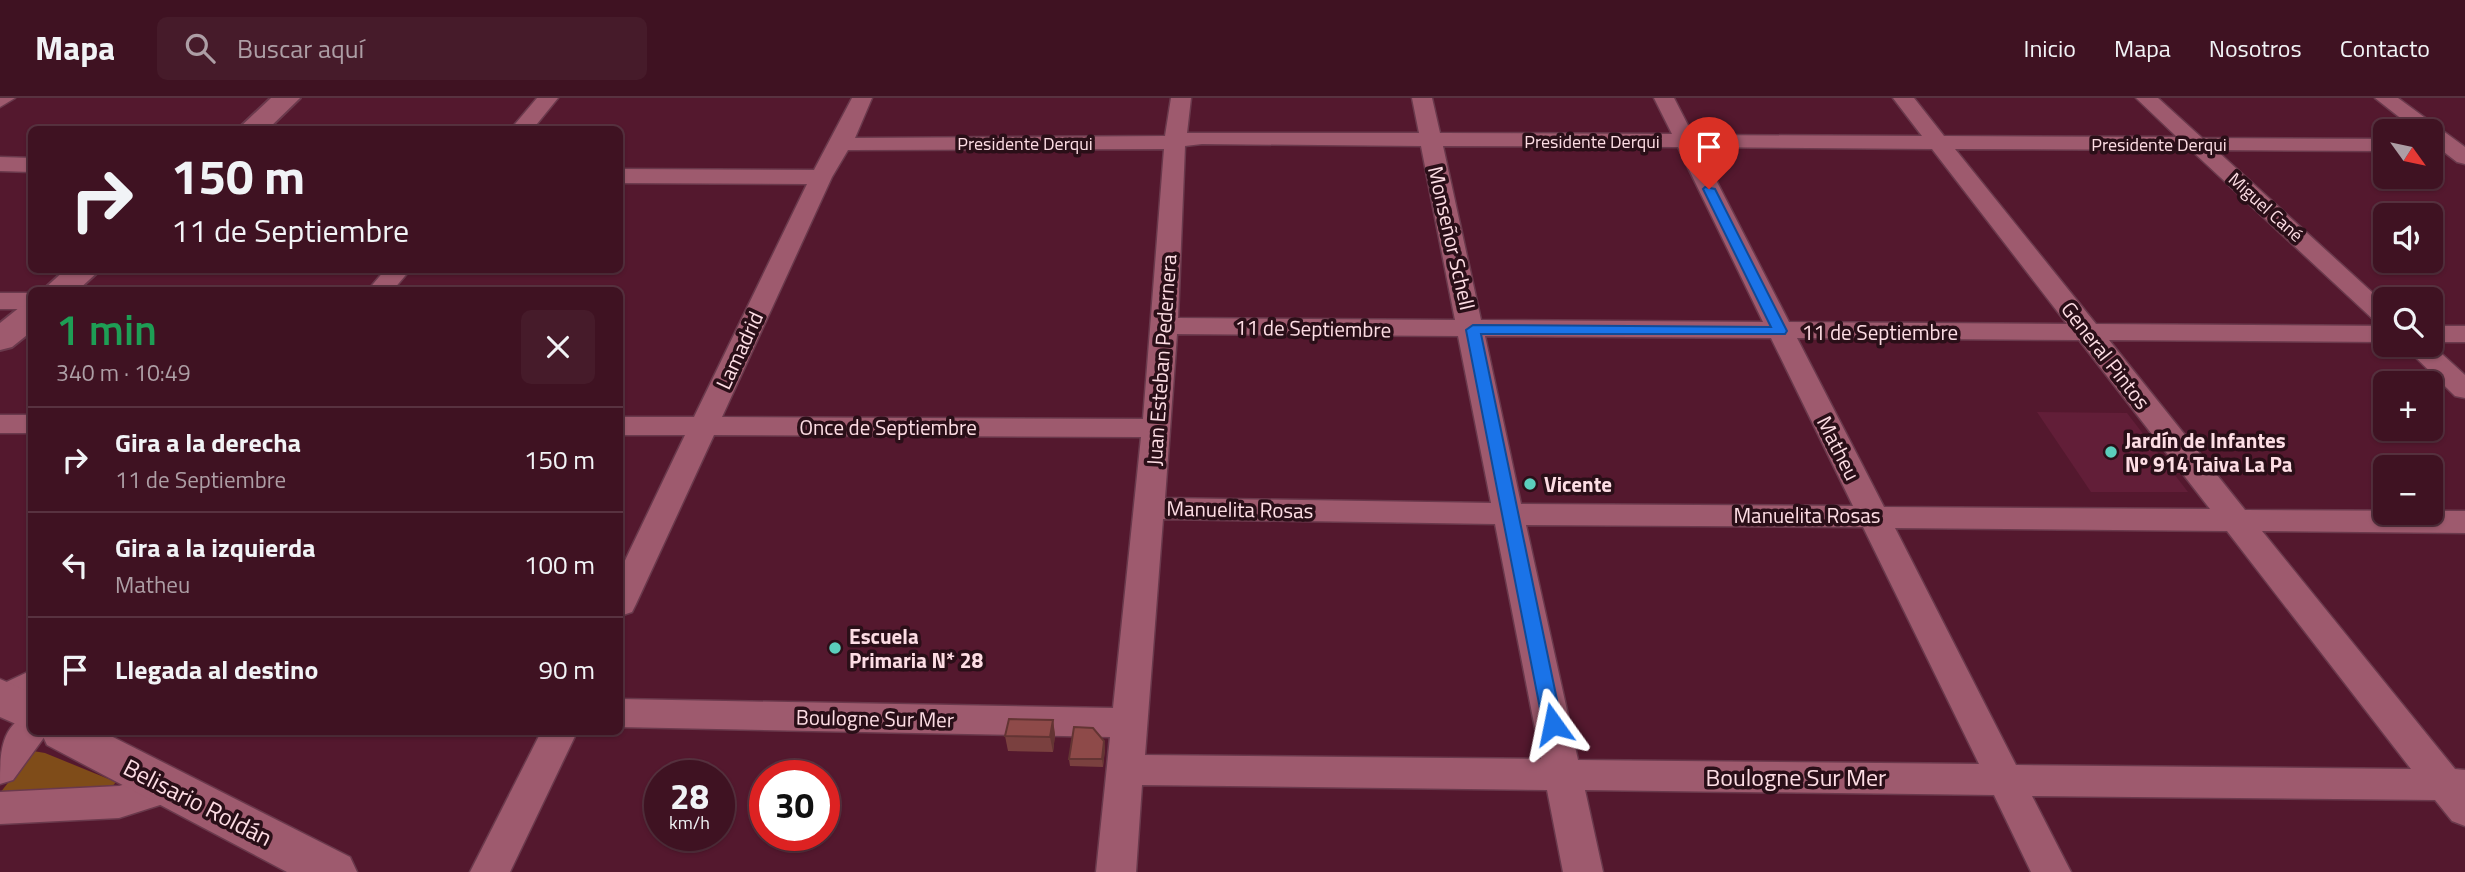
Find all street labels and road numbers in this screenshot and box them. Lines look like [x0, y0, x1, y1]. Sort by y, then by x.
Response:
street label: Presidente Derqui [1524, 128, 1660, 155]
street label: Presidente Derqui [957, 130, 1093, 157]
street label: Presidente Derqui [2091, 131, 2227, 158]
street label: Monseñor Schell [1420, 163, 1484, 313]
street label: Miguel Cané [2223, 166, 2309, 248]
street label: Juan Esteban Pedernera [1138, 253, 1184, 467]
street label: General Pintos [2054, 294, 2158, 416]
street label: Lamadrid [707, 306, 771, 394]
street label: 11 de Septiembre [1235, 311, 1391, 345]
street label: 11 de Septiembre [1802, 316, 1958, 348]
street label: Matheu [1809, 410, 1869, 486]
street label: Once de Septiembre [799, 411, 977, 443]
street label: Manuelita Rosas [1166, 492, 1314, 526]
street label: Manuelita Rosas [1733, 499, 1881, 531]
street label: Boulogne Sur Mer [796, 701, 954, 735]
street label: Belisario Roldán [117, 749, 279, 855]
street label: Boulogne Sur Mer [1706, 759, 1886, 795]

